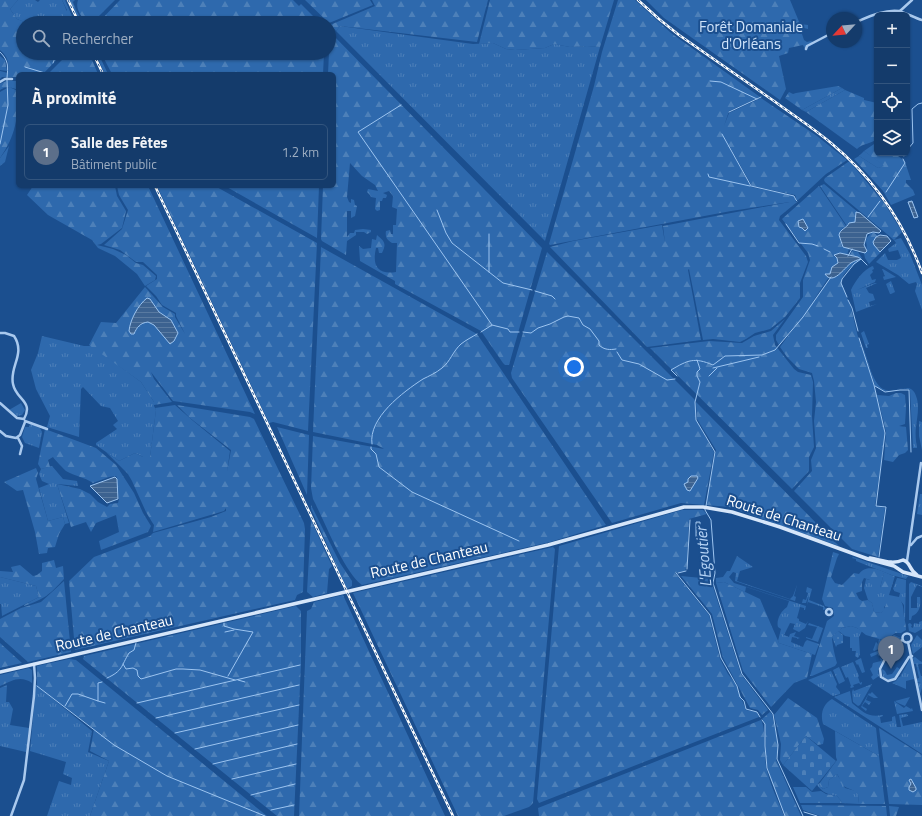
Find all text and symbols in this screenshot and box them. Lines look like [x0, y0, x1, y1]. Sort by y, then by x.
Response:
north arrow [826, 12, 862, 48]
map controls [874, 12, 910, 156]
button: + [874, 12, 910, 48]
park label: Forêt Domaniale d'Orléans [699, 15, 803, 55]
search box [16, 16, 336, 60]
icon: search [30, 27, 52, 49]
text: Rechercher [62, 27, 133, 50]
button: − [874, 48, 910, 84]
button: locate [874, 84, 910, 120]
text: À proximité [32, 85, 116, 111]
button: layers [874, 120, 910, 156]
text: Salle des Fêtes [71, 131, 168, 154]
text: 1 [42, 142, 50, 162]
text: 1.2 km [282, 142, 319, 162]
text: Bâtiment public [71, 154, 157, 174]
your location [564, 357, 584, 377]
street label: Route de Chanteau [724, 488, 845, 547]
water label: L'Egoutier [688, 524, 718, 588]
street label: Route de Chanteau [368, 535, 490, 584]
street label: Route de Chanteau [53, 608, 175, 657]
pin: 1 [878, 636, 904, 669]

